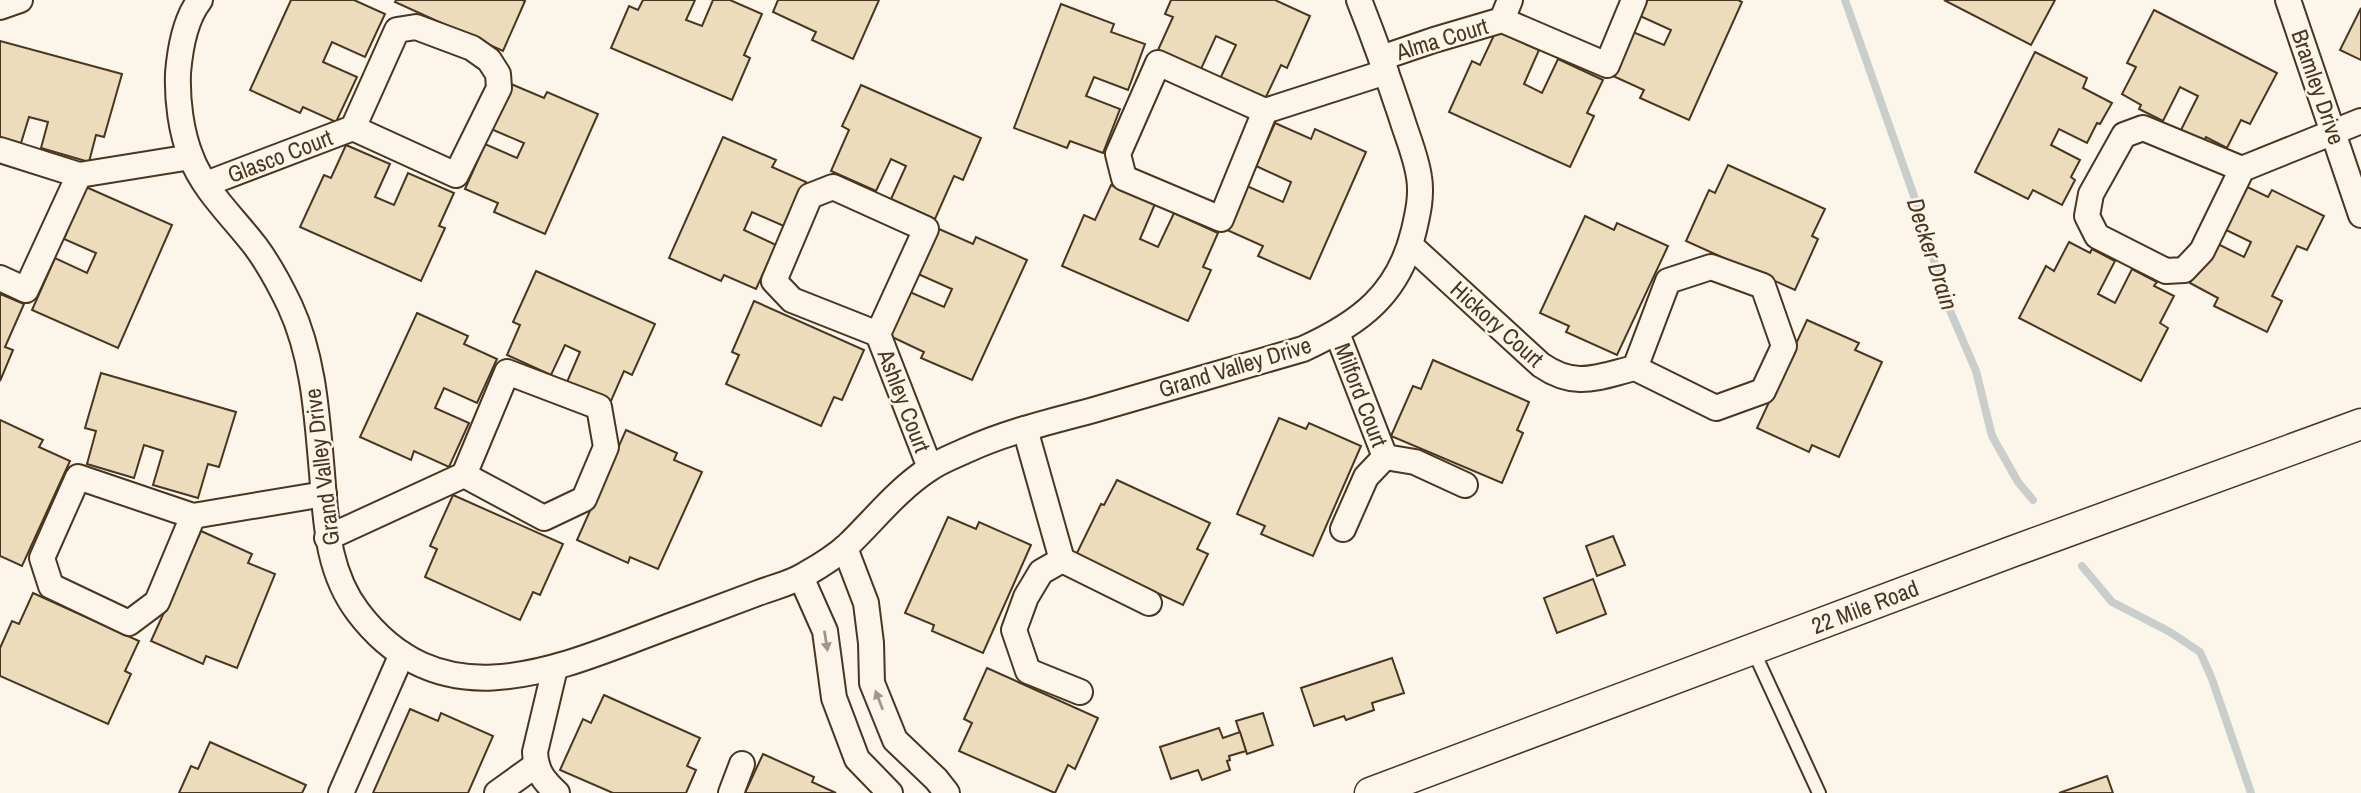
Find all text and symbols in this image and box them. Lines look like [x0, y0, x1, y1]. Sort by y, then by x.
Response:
street label: Alma Court [1391, 10, 1491, 67]
street label: Bramley Drive [2284, 25, 2353, 148]
street label: Glasco Court [223, 121, 337, 190]
water label: Decker Drain [1900, 194, 1966, 314]
street label: Hickory Court [1444, 274, 1551, 374]
street label: Grand Valley Drive [1155, 329, 1315, 404]
street label: Milford Court [1327, 338, 1395, 451]
street label: Ashley Court [870, 344, 938, 457]
street label: Grand Valley Drive [296, 387, 347, 547]
street label: 22 Mile Road [1807, 572, 1923, 641]
one-way arrow [821, 630, 832, 652]
one-way arrow [873, 690, 884, 711]

